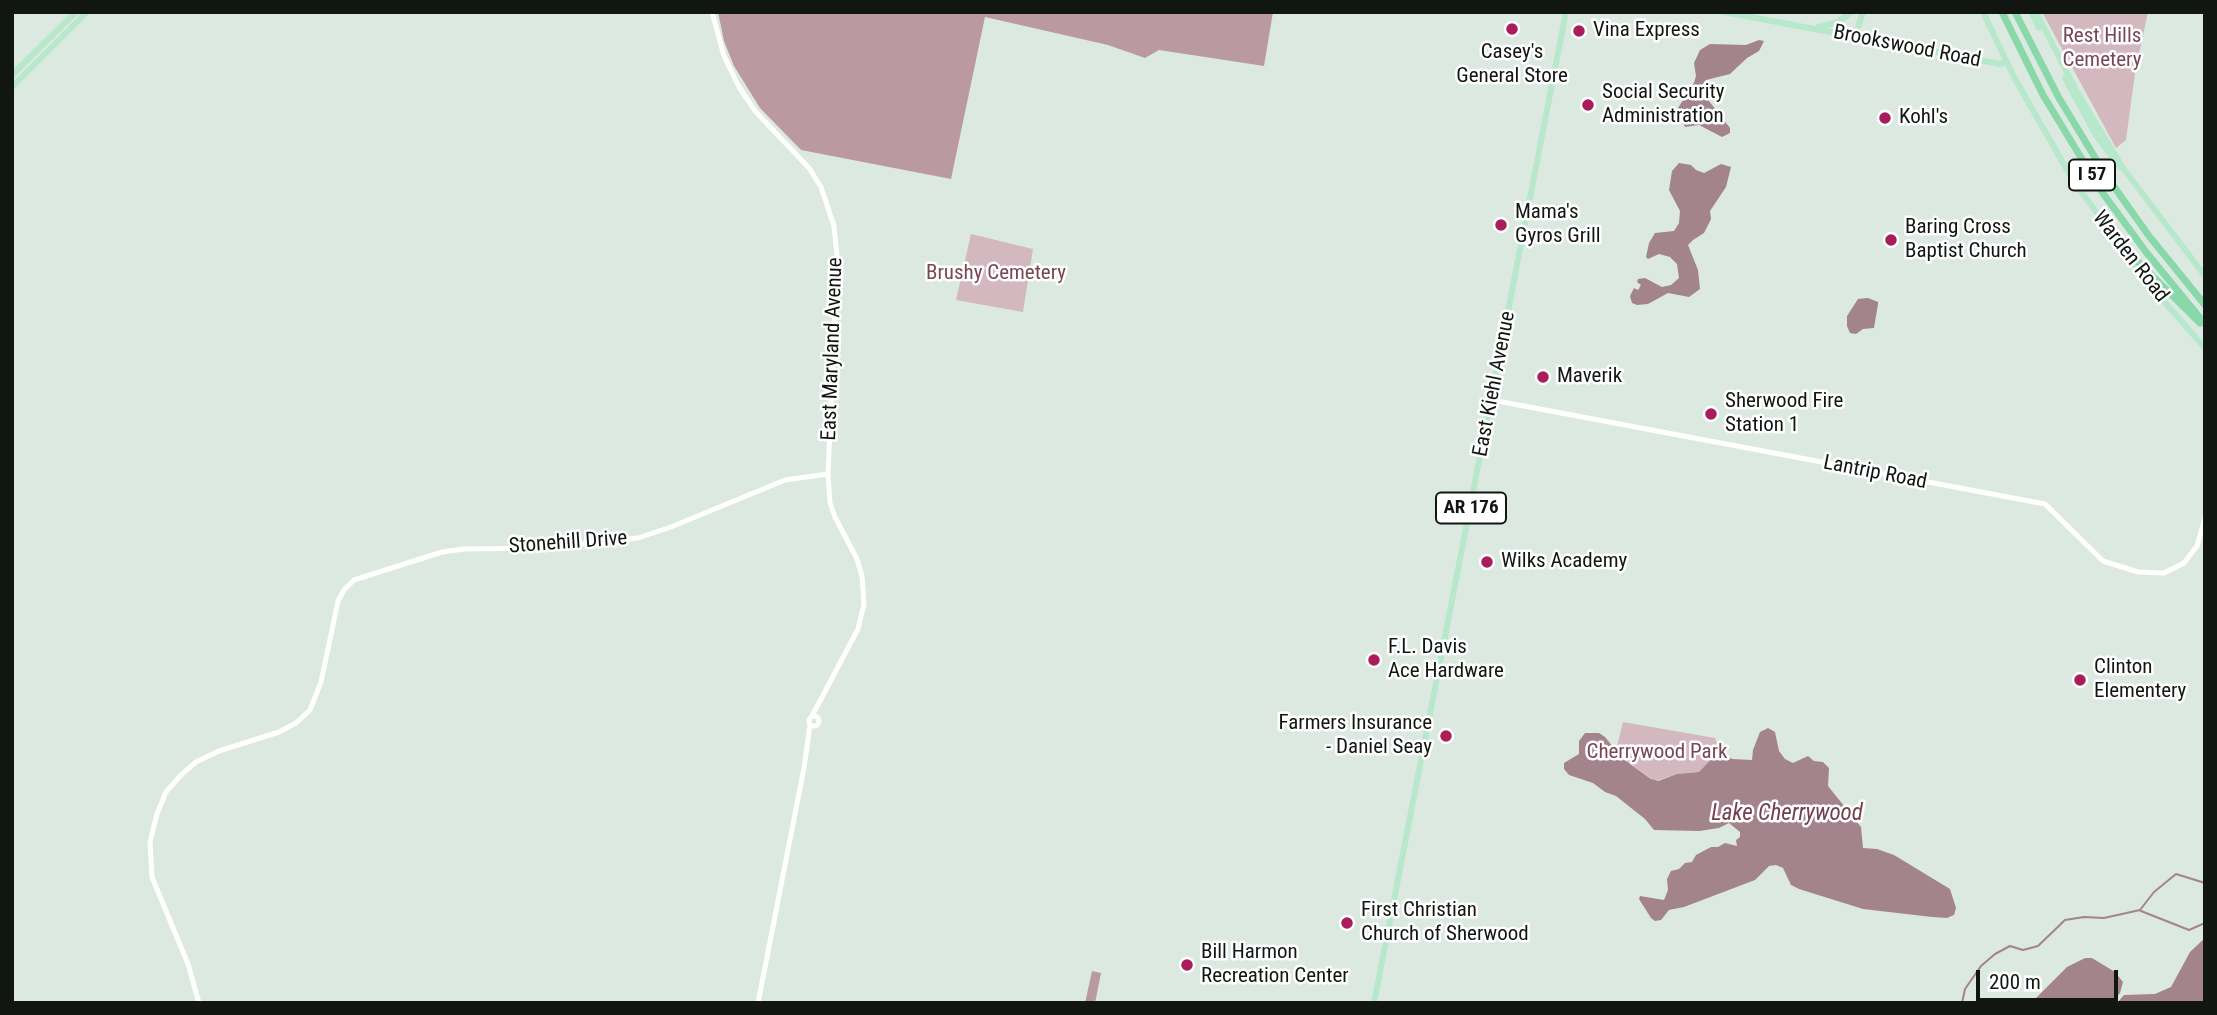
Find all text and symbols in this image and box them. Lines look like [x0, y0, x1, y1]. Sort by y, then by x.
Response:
place label: Vina Express [1593, 18, 1700, 44]
street label: Brookswood Road [1831, 20, 1983, 74]
marker: Casey's General Store [1504, 21, 1520, 37]
marker: Vina Express [1571, 23, 1587, 39]
park label: Rest Hills Cemetery [2063, 24, 2141, 74]
place label: Casey's General Store [1456, 40, 1568, 90]
place label: Social Security Administration [1602, 80, 1724, 130]
marker: Social Security Administration [1580, 97, 1596, 113]
place label: Kohl's [1899, 105, 1948, 131]
marker: Kohl's [1877, 110, 1893, 126]
road number: I 57 [2069, 160, 2115, 190]
place label: Mama's Gyros Grill [1515, 200, 1601, 250]
street label: Warden Road [2086, 206, 2174, 308]
place label: Baring Cross Baptist Church [1905, 215, 2027, 265]
marker: Mama's Gyros Grill [1493, 217, 1509, 233]
marker: Baring Cross Baptist Church [1883, 232, 1899, 248]
street label: East Maryland Avenue [817, 257, 849, 441]
park label: Brushy Cemetery [926, 261, 1066, 287]
street label: East Kiehl Avenue [1469, 309, 1521, 459]
place label: Maverik [1557, 364, 1622, 390]
marker: Maverik [1535, 369, 1551, 385]
place label: Sherwood Fire Station 1 [1725, 389, 1843, 439]
marker: Sherwood Fire Station 1 [1703, 406, 1719, 422]
street label: Lantrip Road [1821, 451, 1929, 495]
road number: AR 176 [1436, 492, 1506, 524]
street label: Stonehill Drive [508, 526, 628, 560]
place label: Wilks Academy [1501, 549, 1627, 575]
marker: Wilks Academy [1479, 554, 1495, 570]
place label: F.L. Davis Ace Hardware [1388, 635, 1504, 685]
marker: F.L. Davis Ace Hardware [1366, 652, 1382, 668]
place label: Clinton Elementery [2094, 655, 2186, 705]
marker: Clinton Elementery [2072, 672, 2088, 688]
place label: Farmers Insurance - Daniel Seay [1278, 711, 1432, 761]
marker: Farmers Insurance - Daniel Seay [1438, 728, 1454, 744]
park label: Cherrywood Park [1586, 740, 1728, 766]
water label: Lake Cherrywood [1711, 800, 1863, 828]
place label: First Christian Church of Sherwood [1361, 898, 1529, 948]
marker: First Christian Church of Sherwood [1339, 915, 1355, 931]
place label: Bill Harmon Recreation Center [1201, 940, 1349, 990]
scale bar [1979, 956, 2121, 1000]
marker: Bill Harmon Recreation Center [1179, 957, 1195, 973]
text: 200 m [1989, 970, 2041, 994]

